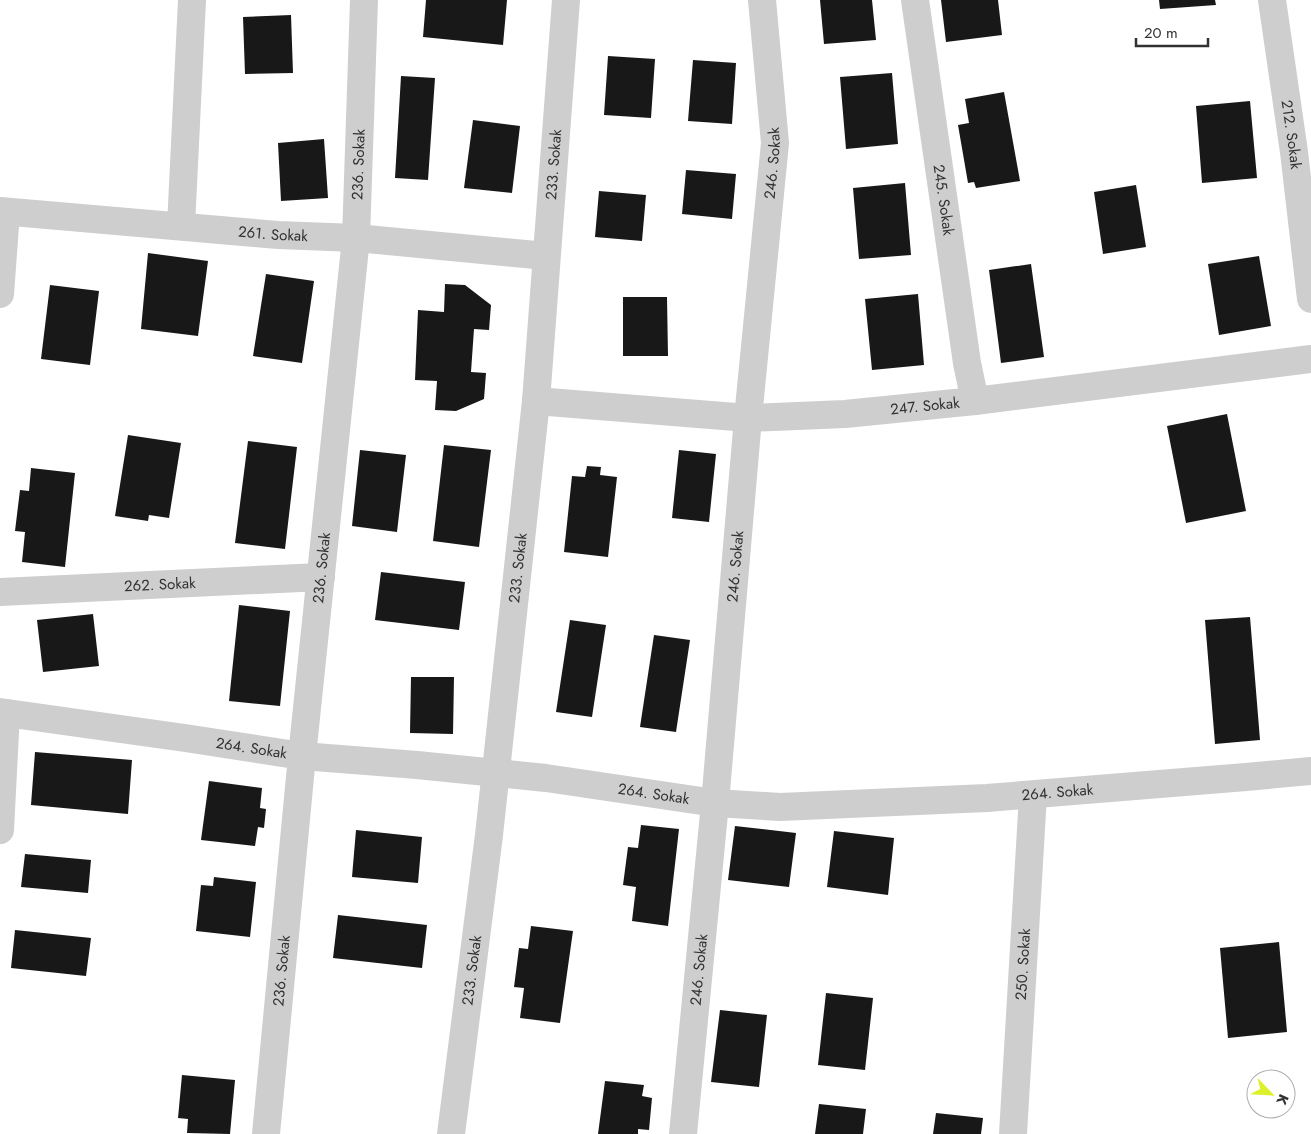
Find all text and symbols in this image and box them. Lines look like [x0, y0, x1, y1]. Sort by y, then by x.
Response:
scale bar [1136, 15, 1208, 47]
text: 20 m [1144, 22, 1178, 44]
street label: 212. Sokak [1276, 98, 1307, 171]
street label: 246. Sokak [759, 126, 786, 200]
street label: 236. Sokak [346, 128, 371, 201]
street label: 233. Sokak [540, 128, 567, 201]
street label: 245. Sokak [928, 163, 960, 237]
street label: 261. Sokak [237, 221, 309, 247]
street label: 247. Sokak [889, 392, 961, 420]
street label: 246. Sokak [721, 529, 749, 603]
street label: 236. Sokak [307, 531, 336, 604]
street label: 233. Sokak [503, 531, 533, 604]
street label: 262. Sokak [124, 572, 197, 597]
street label: 264. Sokak [214, 732, 289, 765]
street label: 264. Sokak [616, 778, 691, 810]
street label: 264. Sokak [1021, 778, 1094, 806]
street label: 250. Sokak [1010, 927, 1036, 1001]
street label: 246. Sokak [684, 933, 713, 1007]
street label: 236. Sokak [267, 934, 296, 1007]
street label: 233. Sokak [456, 934, 487, 1007]
north arrow [1246, 1069, 1296, 1119]
text: K [1272, 1091, 1294, 1108]

